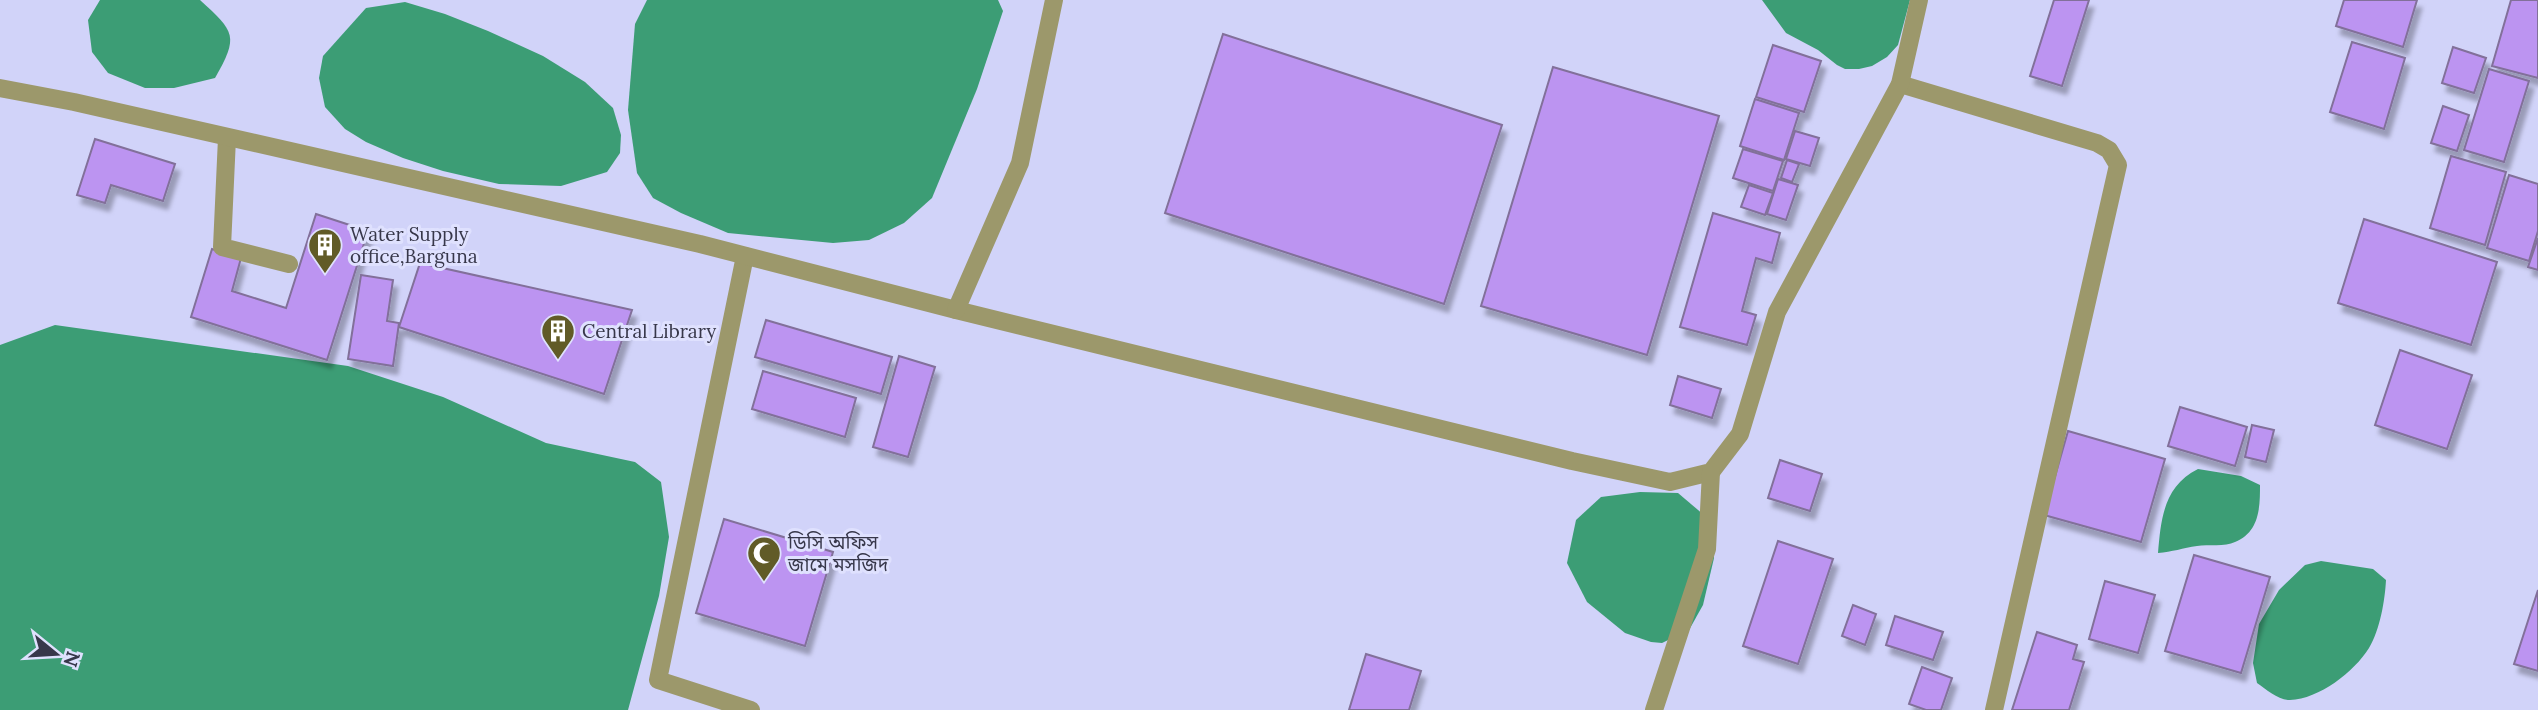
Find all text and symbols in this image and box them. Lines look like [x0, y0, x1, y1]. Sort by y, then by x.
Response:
place label: Water Supply office,Barguna [350, 222, 478, 268]
building icon: Water Supply office,Barguna [306, 226, 344, 275]
building icon: Central Library [539, 312, 577, 361]
place label: Central Library [582, 319, 716, 343]
place label: ডিসি অফিস জামে মসজিদ [787, 530, 889, 576]
mosque icon: ডিসি অফিস জামে মসজিদ [745, 534, 783, 583]
north arrow [21, 619, 91, 689]
text: N [58, 649, 86, 670]

